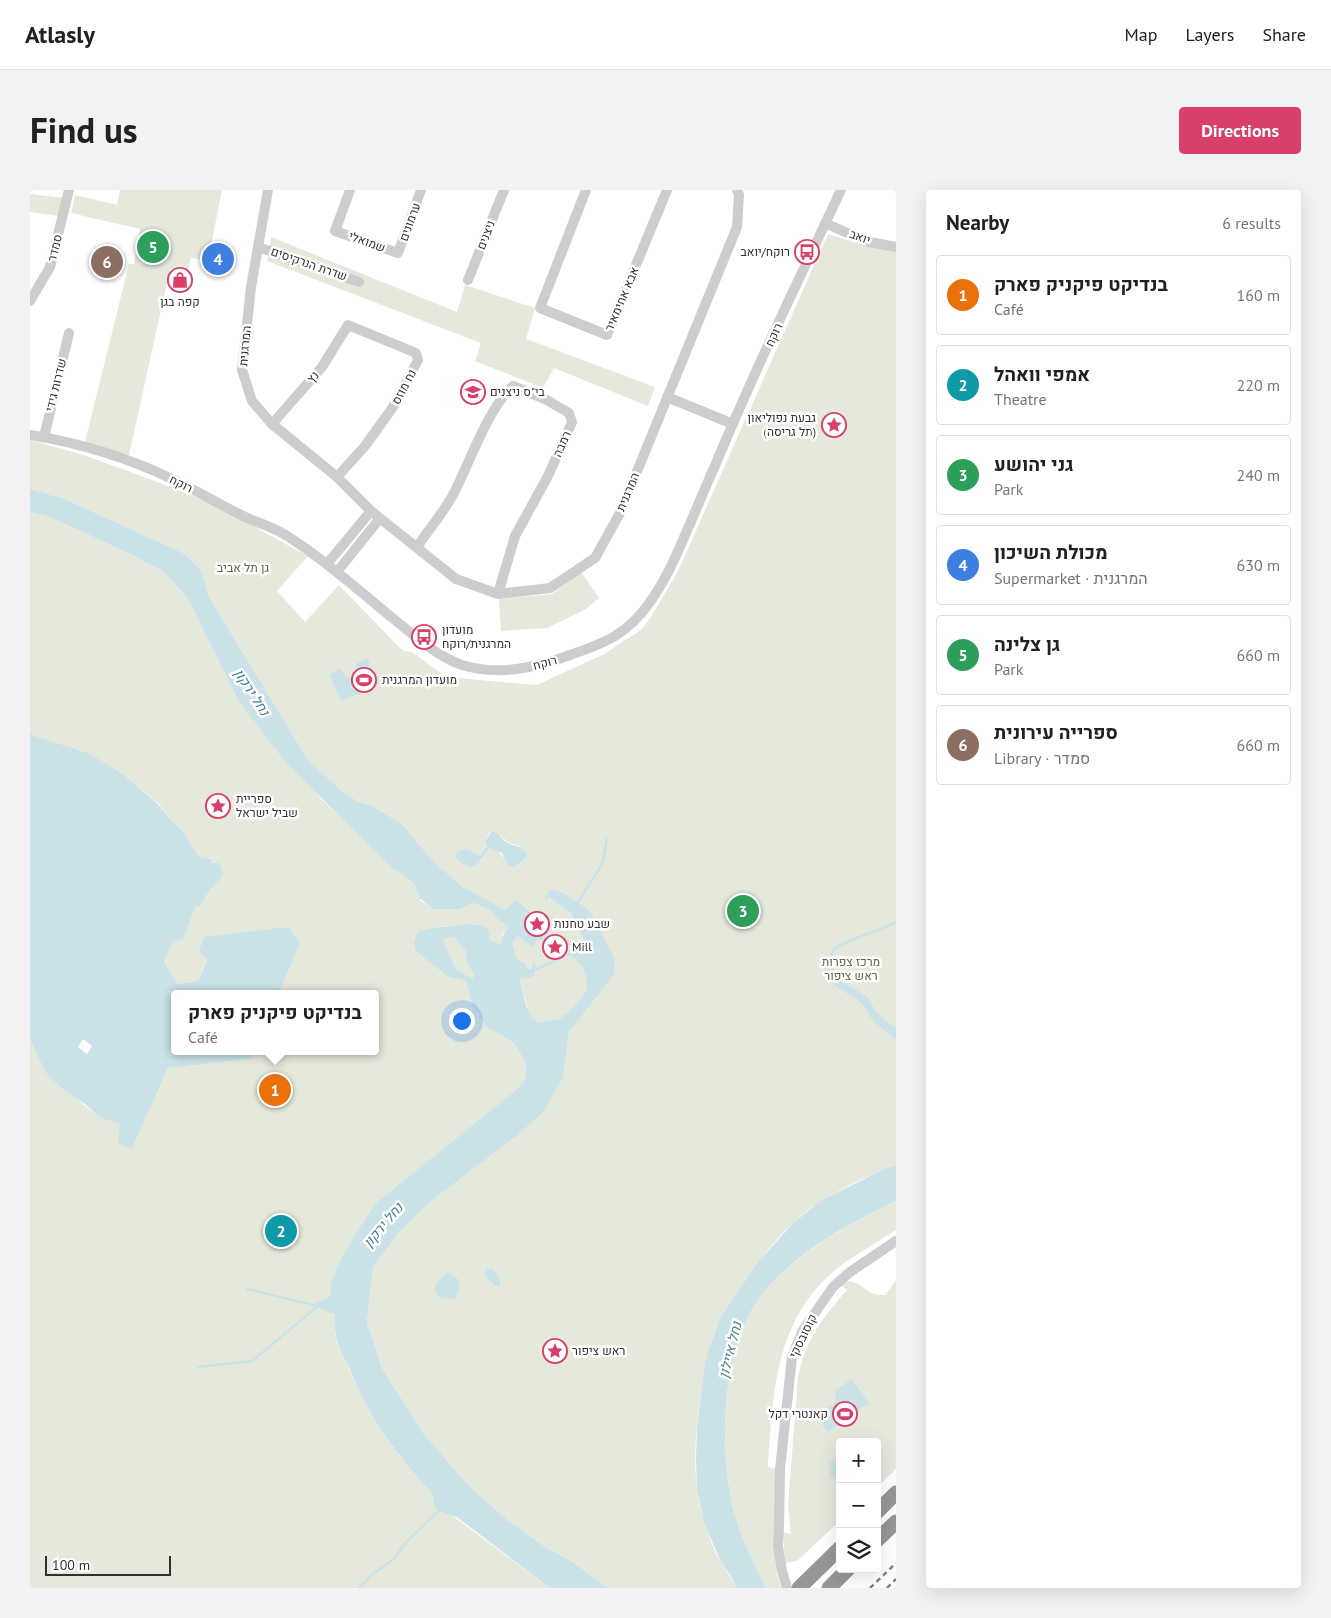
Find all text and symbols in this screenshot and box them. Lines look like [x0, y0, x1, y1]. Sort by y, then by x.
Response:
text: Atlasly [25, 19, 95, 50]
text: Map [1125, 23, 1157, 46]
text: Layers [1185, 23, 1234, 46]
text: Share [1262, 23, 1306, 46]
text: Find us [30, 107, 138, 153]
button: Directions [1179, 107, 1301, 154]
street label: ערמונים [396, 201, 423, 243]
text: Nearby [946, 209, 1009, 236]
text: 6 results [1222, 213, 1281, 233]
street label: ניצנים [473, 218, 498, 252]
street label: יואב [848, 226, 873, 247]
pin: 5 [137, 228, 169, 266]
street label: שמואלי [347, 228, 388, 255]
street label: סמדר [44, 233, 65, 263]
bus stop icon: רוקח/יואב [794, 239, 820, 265]
pin: 4 [202, 240, 234, 278]
pin: 6 [91, 243, 123, 281]
street label: שדרת הנרקיסים [269, 243, 349, 284]
place label: רוקח/יואב [740, 244, 790, 259]
street label: אבא אחימאיר [601, 264, 642, 333]
shop icon: קפה בגן [167, 267, 193, 293]
text: בנדיקט פיקניק פארק [994, 272, 1168, 296]
text: 1 [958, 285, 968, 305]
text: 160 m [1237, 285, 1280, 305]
place label: קפה בגן [160, 294, 200, 309]
text: Café [994, 299, 1024, 319]
street label: רוקח [762, 321, 785, 349]
street label: המרגנית [235, 325, 254, 367]
street label: שדרות גידי [42, 357, 69, 413]
text: אמפי וואהל [994, 362, 1090, 386]
street label: נח מוזס [388, 367, 419, 407]
street label: נץ [303, 368, 322, 386]
text: 2 [958, 375, 968, 395]
text: 220 m [1237, 375, 1280, 395]
school or university icon: בי"ס ניצנים [460, 379, 486, 405]
place label: בי"ס ניצנים [490, 384, 546, 399]
text: Theatre [994, 389, 1047, 409]
place label: גבעת נפוליאון (תל גריסה) [748, 410, 816, 439]
place icon: גבעת נפוליאון (תל גריסה) [821, 412, 847, 438]
street label: רמבה [549, 428, 574, 459]
text: גני יהושע [994, 452, 1074, 476]
text: 3 [958, 465, 968, 485]
text: 240 m [1237, 465, 1280, 485]
street label: המרגנית [613, 470, 642, 513]
street label: רוקח [167, 472, 195, 496]
text: Park [994, 479, 1023, 499]
text: מכולת השיכון [994, 540, 1108, 564]
text: 4 [958, 555, 968, 575]
text: 630 m [1237, 555, 1280, 575]
park label: גן תל אביב [217, 560, 269, 575]
text: Supermarket · המרגנית [994, 568, 1148, 588]
place label: מועדון המרגנית/רוקח [442, 622, 511, 651]
bus stop icon: מועדון המרגנית/רוקח [411, 624, 437, 650]
text: גן צלינה [994, 632, 1060, 656]
text: 5 [958, 645, 968, 665]
text: 660 m [1237, 645, 1280, 665]
street label: רוקח [531, 652, 558, 673]
text: Park [994, 659, 1023, 679]
water label: נחל ירקון [230, 665, 274, 720]
sports icon: מועדון המרגנית [351, 667, 377, 693]
place label: מועדון המרגנית [382, 672, 457, 687]
text: ספרייה עירונית [994, 720, 1118, 744]
text: 6 [958, 735, 968, 755]
text: 660 m [1237, 735, 1280, 755]
text: Library · סמדר [994, 748, 1090, 768]
place label: ספריית שביל ישראל [236, 791, 298, 820]
place icon: ספריית שביל ישראל [205, 793, 231, 819]
pin: 3 [727, 892, 759, 930]
place icon: שבע טחנות [524, 911, 550, 937]
place label: שבע טחנות [554, 916, 610, 931]
place icon: Mill [542, 934, 568, 960]
place label: Mill [572, 939, 592, 954]
park label: מרכז צפרות ראש ציפור [822, 954, 880, 983]
popup [171, 990, 379, 1055]
text: בנדיקט פיקניק פארק [188, 1000, 362, 1024]
your location [449, 1008, 475, 1034]
text: Café [188, 1027, 218, 1047]
pin: 1 [259, 1071, 291, 1109]
water label: נחל ירקון [359, 1198, 407, 1251]
pin: 2 [265, 1212, 297, 1250]
street label: קוסובסקי [785, 1311, 820, 1360]
water label: נחל איילון [714, 1319, 746, 1380]
place icon: ראש ציפור [542, 1338, 568, 1364]
place label: ראש ציפור [572, 1343, 625, 1358]
sports icon: קאנטרי דקל [832, 1401, 858, 1427]
place label: קאנטרי דקל [769, 1406, 828, 1421]
map controls [836, 1438, 881, 1573]
button: + [836, 1438, 881, 1483]
button: − [836, 1483, 881, 1528]
button: layers [836, 1528, 881, 1573]
scale bar [45, 1553, 171, 1576]
text: 100 m [52, 1556, 90, 1574]

